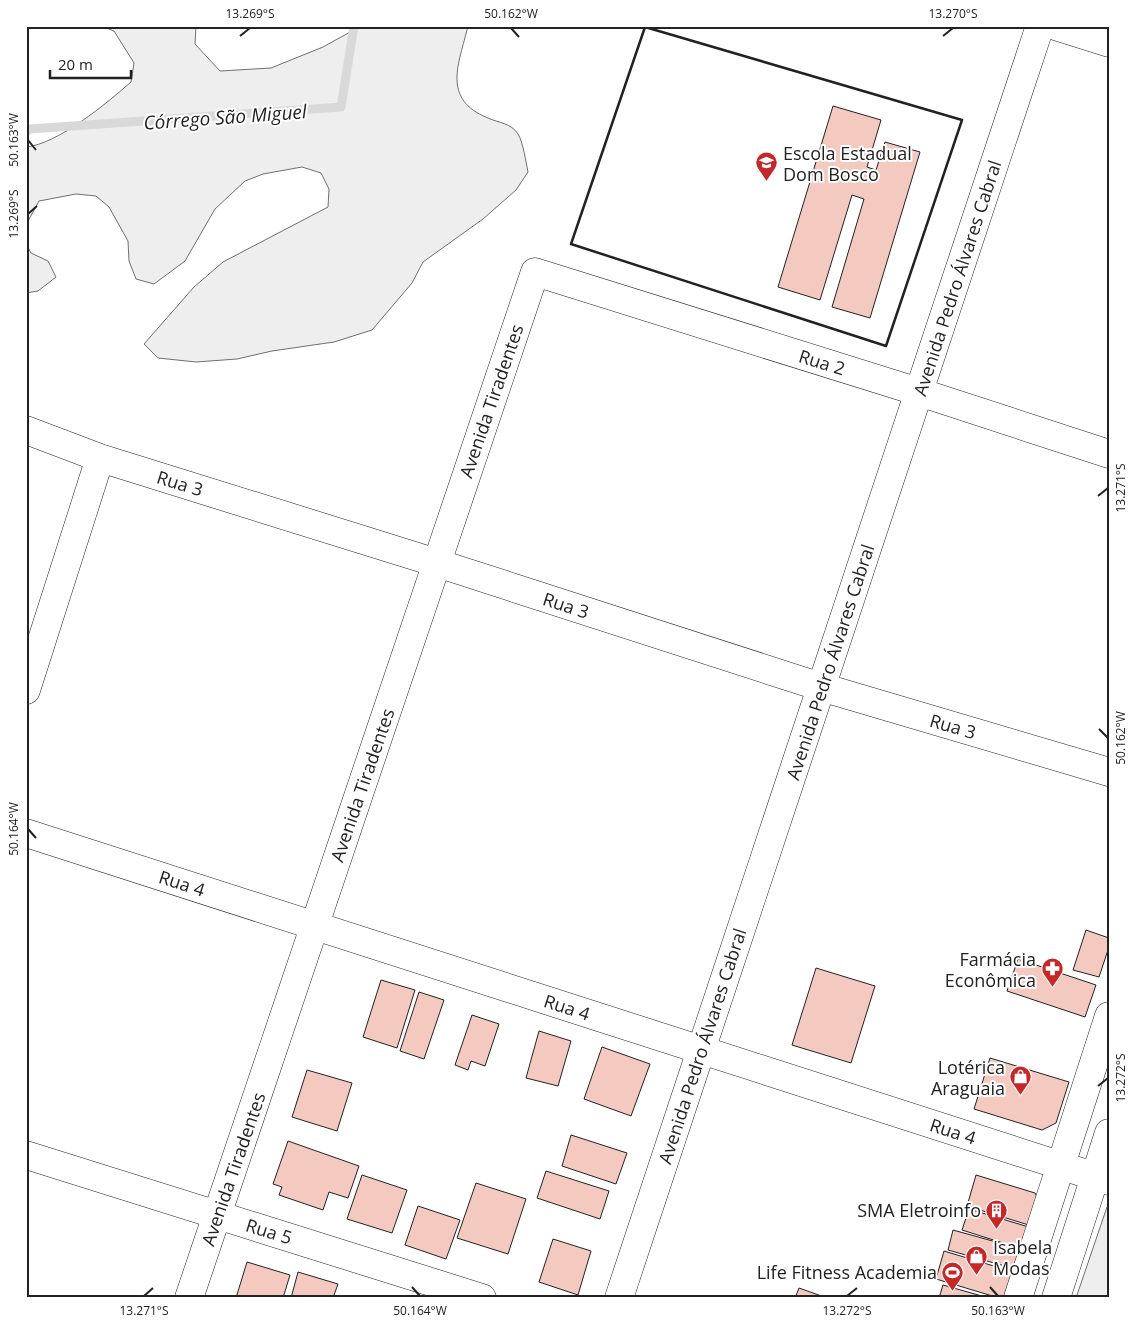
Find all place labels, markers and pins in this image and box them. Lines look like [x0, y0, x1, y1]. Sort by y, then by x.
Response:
place label: Escola Estadual Dom Bosco [783, 141, 912, 186]
school or university icon: Escola Estadual Dom Bosco [755, 151, 779, 182]
place label: Farmácia Econômica [945, 947, 1036, 992]
pharmacy icon: Farmácia Econômica [1040, 957, 1064, 988]
place label: Lotérica Araguaia [931, 1055, 1005, 1100]
shop icon: Lotérica Araguaia [1009, 1065, 1033, 1096]
place label: SMA Eletroinfo [857, 1198, 981, 1222]
building icon: SMA Eletroinfo [985, 1198, 1009, 1229]
place label: Isabela Modas [993, 1235, 1052, 1280]
shop icon: Isabela Modas [965, 1245, 989, 1276]
place label: Life Fitness Academia [757, 1260, 937, 1284]
sports icon: Life Fitness Academia [941, 1260, 965, 1291]

